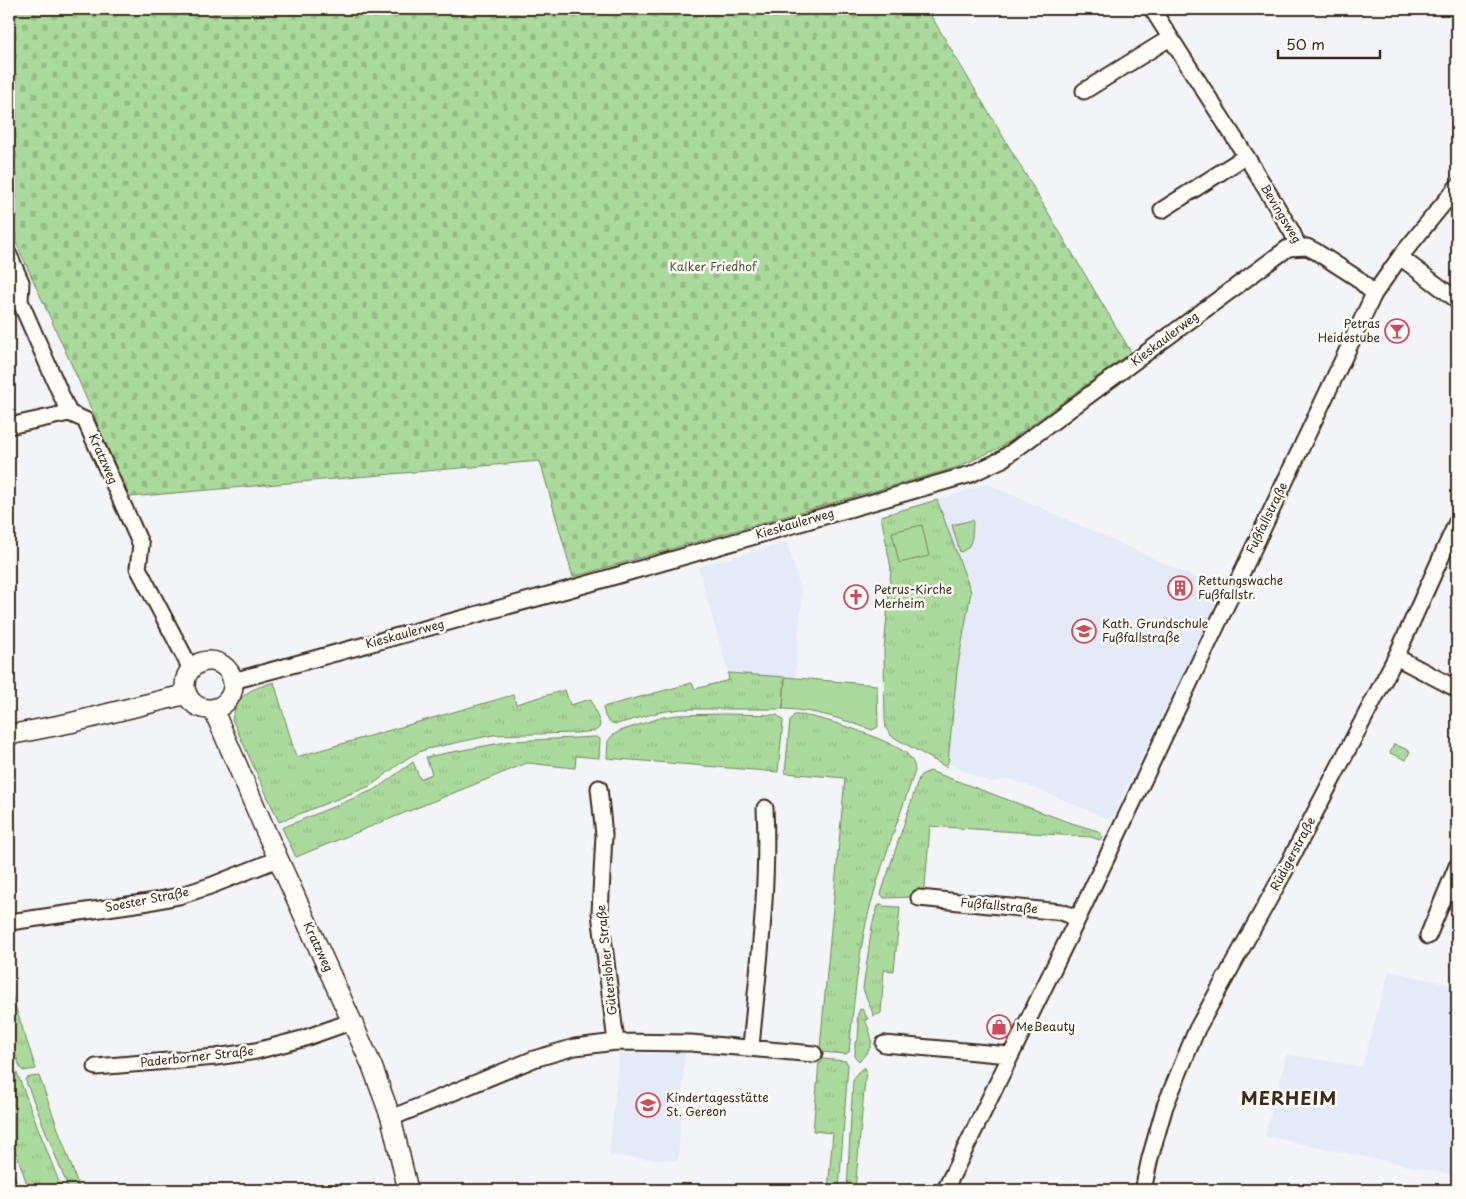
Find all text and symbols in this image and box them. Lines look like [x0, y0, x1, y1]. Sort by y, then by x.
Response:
scale bar [1278, 28, 1381, 60]
text: 50 m [1286, 32, 1325, 55]
street label: Bevingsweg [1257, 181, 1307, 246]
park label: Kalker Friedhof [669, 257, 758, 275]
street label: Kieskaulerweg [1127, 307, 1202, 370]
place label: Petras Heidestube [1318, 314, 1381, 346]
bar icon: Petras Heidestube [1384, 318, 1410, 344]
street label: Kratzweg [85, 430, 123, 487]
street label: Fußfallstraße [1241, 479, 1291, 556]
street label: Kieskaulerweg [753, 503, 836, 543]
place label: Rettungswache Fußfallstr. [1198, 571, 1283, 603]
building icon: Rettungswache Fußfallstr. [1167, 575, 1193, 601]
place label: Petrus-Kirche Merheim [874, 580, 952, 612]
church icon: Petrus-Kirche Merheim [843, 584, 869, 610]
street label: Kieskaulerweg [363, 614, 446, 652]
place label: Kath. Grundschule Fußfallstraße [1102, 614, 1209, 646]
school or university icon: Kath. Grundschule Fußfallstraße [1071, 618, 1097, 644]
street label: Rüdigerstraße [1265, 813, 1319, 894]
street label: Soester Straße [103, 882, 190, 916]
street label: Fußfallstraße [960, 893, 1038, 917]
street label: Gütersloher Straße [591, 904, 621, 1016]
street label: Kratzweg [299, 919, 338, 975]
shop icon: MeBeauty [986, 1014, 1012, 1040]
place label: MeBeauty [1016, 1017, 1075, 1035]
street label: Paderborner Straße [139, 1041, 255, 1071]
district label: MERHEIM [1241, 1084, 1337, 1111]
place label: Kindertagesstätte St. Gereon [666, 1088, 769, 1120]
school or university icon: Kindertagesstätte St. Gereon [635, 1092, 661, 1118]

